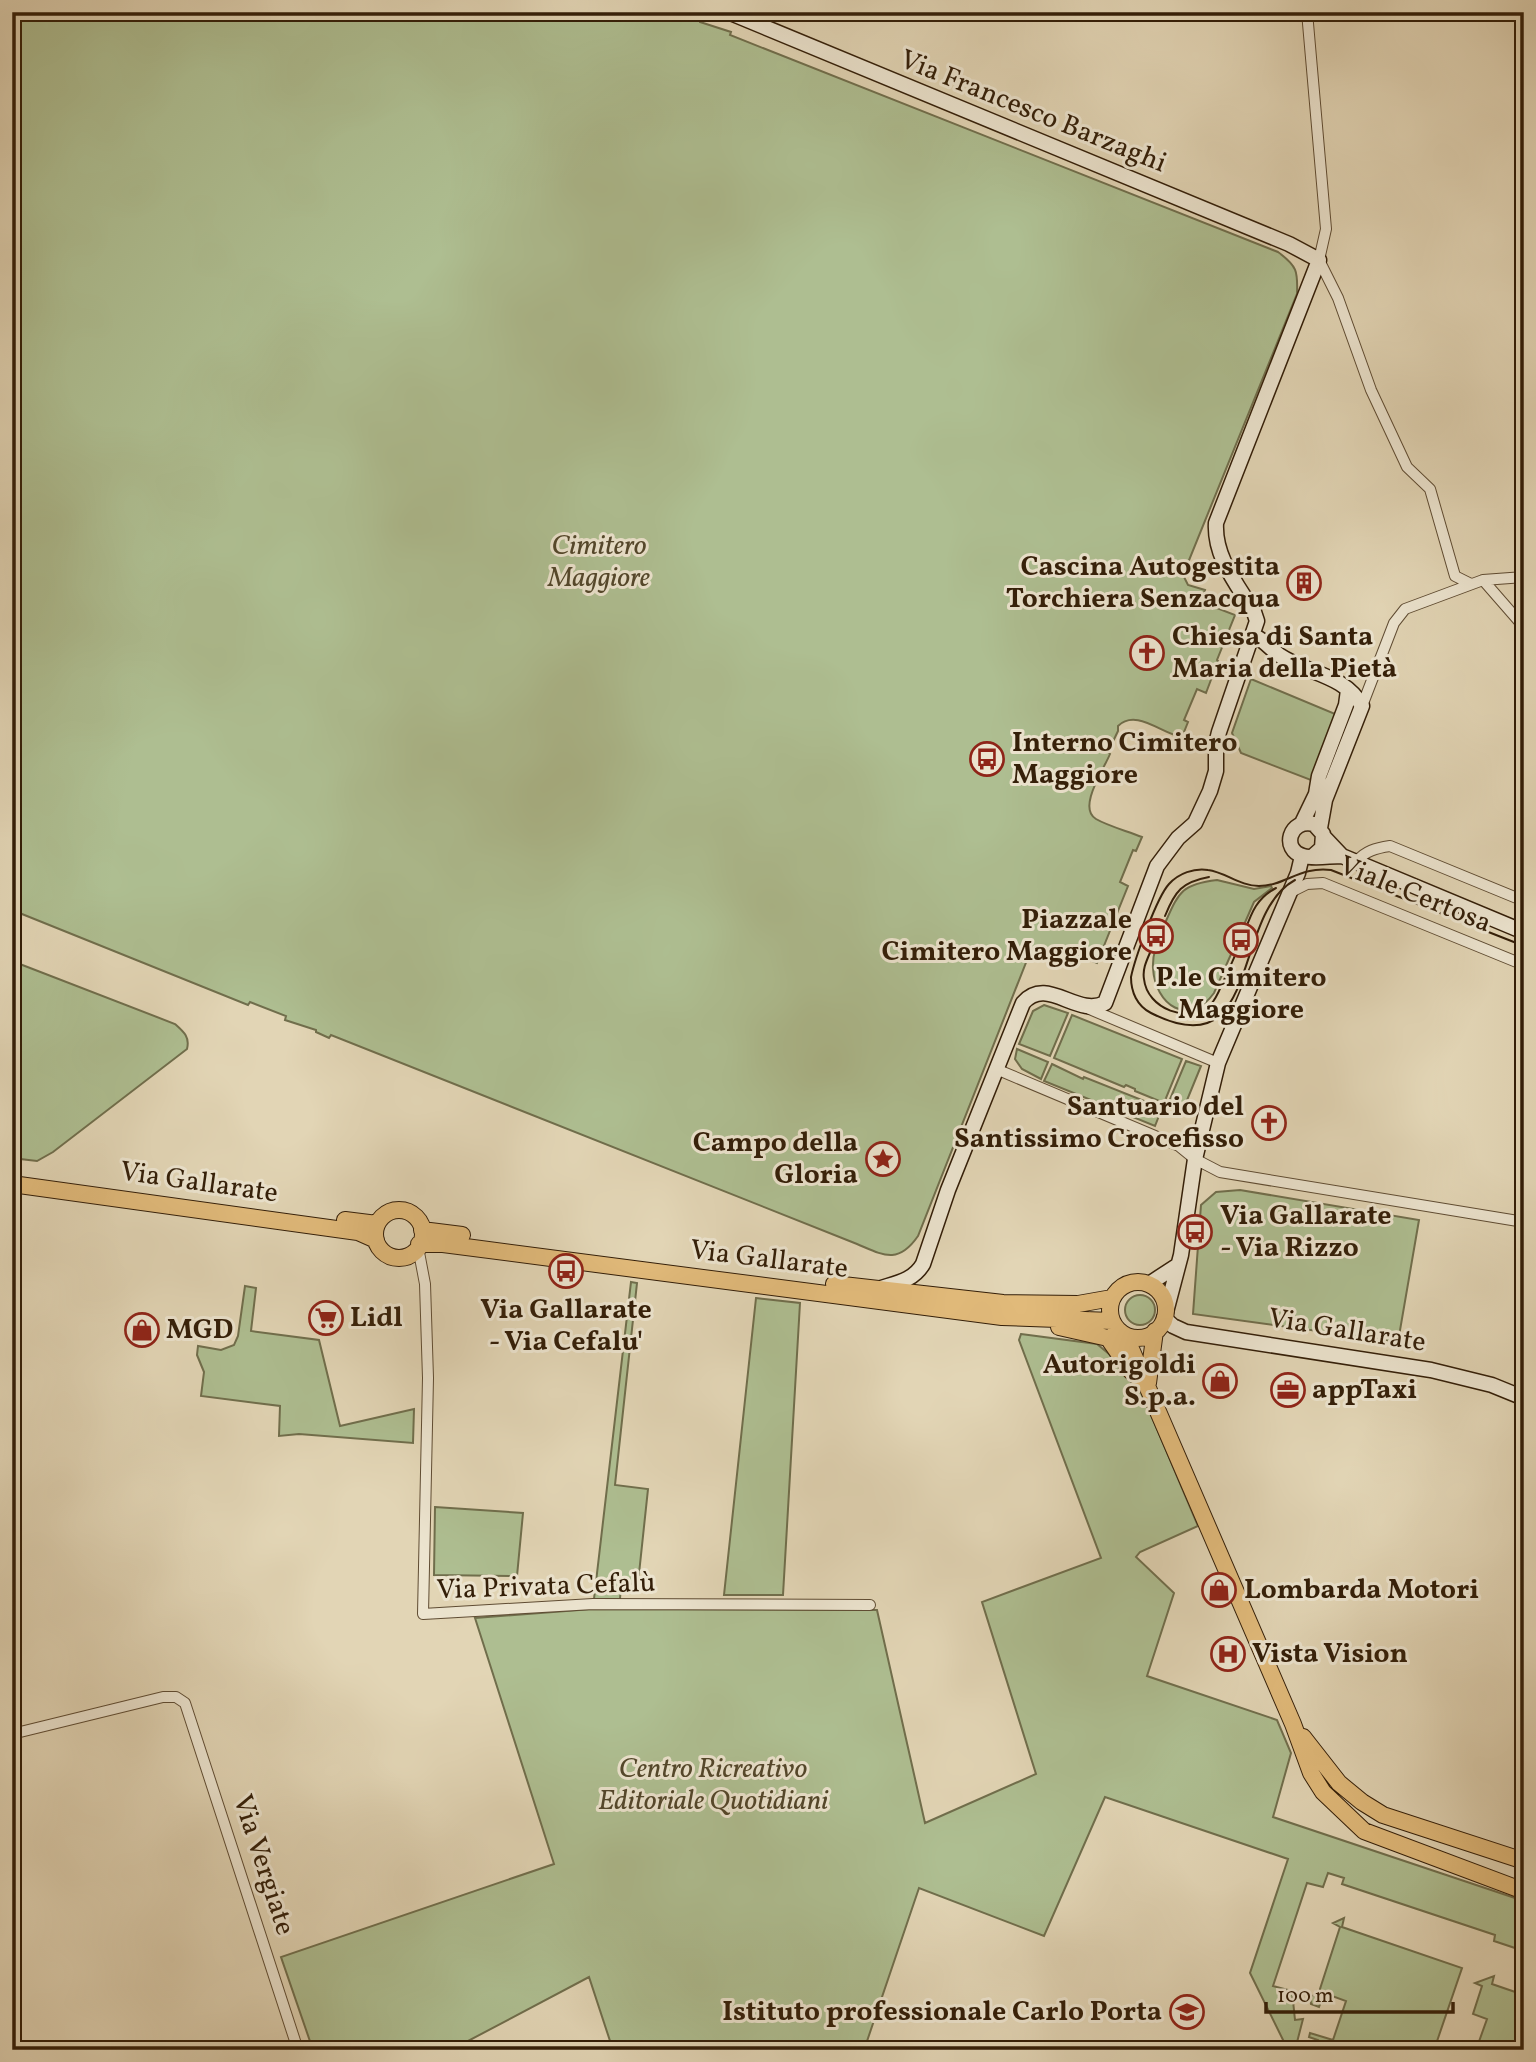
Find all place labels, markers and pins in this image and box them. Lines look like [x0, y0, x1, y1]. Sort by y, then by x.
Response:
place label: Cascina Autogestita Torchiera Senzacqua [1006, 548, 1280, 619]
building icon: Cascina Autogestita Torchiera Senzacqua [1285, 564, 1323, 602]
place label: Chiesa di Santa Maria della Pietà [1172, 618, 1397, 689]
church icon: Chiesa di Santa Maria della Pietà [1128, 634, 1166, 672]
place label: Interno Cimitero Maggiore [1012, 724, 1237, 795]
bus stop icon: Interno Cimitero Maggiore [968, 740, 1006, 778]
place label: Piazzale Cimitero Maggiore [882, 901, 1132, 972]
bus stop icon: Piazzale Cimitero Maggiore [1137, 917, 1175, 955]
bus stop icon: P.le Cimitero Maggiore [1222, 921, 1260, 959]
place label: P.le Cimitero Maggiore [1155, 959, 1327, 1030]
place label: Santuario del Santissimo Crocefisso [954, 1088, 1244, 1159]
church icon: Santuario del Santissimo Crocefisso [1250, 1104, 1288, 1142]
place label: Campo della Gloria [693, 1124, 858, 1195]
place icon: Campo della Gloria [864, 1140, 902, 1178]
place label: Via Gallarate - Via Rizzo [1220, 1197, 1392, 1268]
bus stop icon: Via Gallarate - Via Rizzo [1176, 1213, 1214, 1251]
bus stop icon: Via Gallarate - Via Cefalu' [547, 1252, 585, 1290]
place label: Via Gallarate - Via Cefalu' [480, 1291, 652, 1362]
supermarket icon: Lidl [307, 1299, 345, 1337]
place label: Lidl [350, 1299, 403, 1338]
shop icon: MGD [123, 1311, 161, 1349]
place label: MGD [166, 1311, 233, 1350]
place label: Autorigoldi S.p.a. [1043, 1346, 1196, 1417]
shop icon: Autorigoldi S.p.a. [1201, 1362, 1239, 1400]
office icon: appTaxi [1269, 1371, 1307, 1409]
place label: appTaxi [1312, 1371, 1417, 1410]
shop icon: Lombarda Motori [1200, 1571, 1238, 1609]
place label: Lombarda Motori [1244, 1571, 1479, 1610]
hospital icon: Vista Vision [1209, 1635, 1247, 1673]
place label: Vista Vision [1252, 1635, 1408, 1674]
place label: Istituto professionale Carlo Porta [722, 1993, 1162, 2032]
school or university icon: Istituto professionale Carlo Porta [1168, 1993, 1206, 2031]

